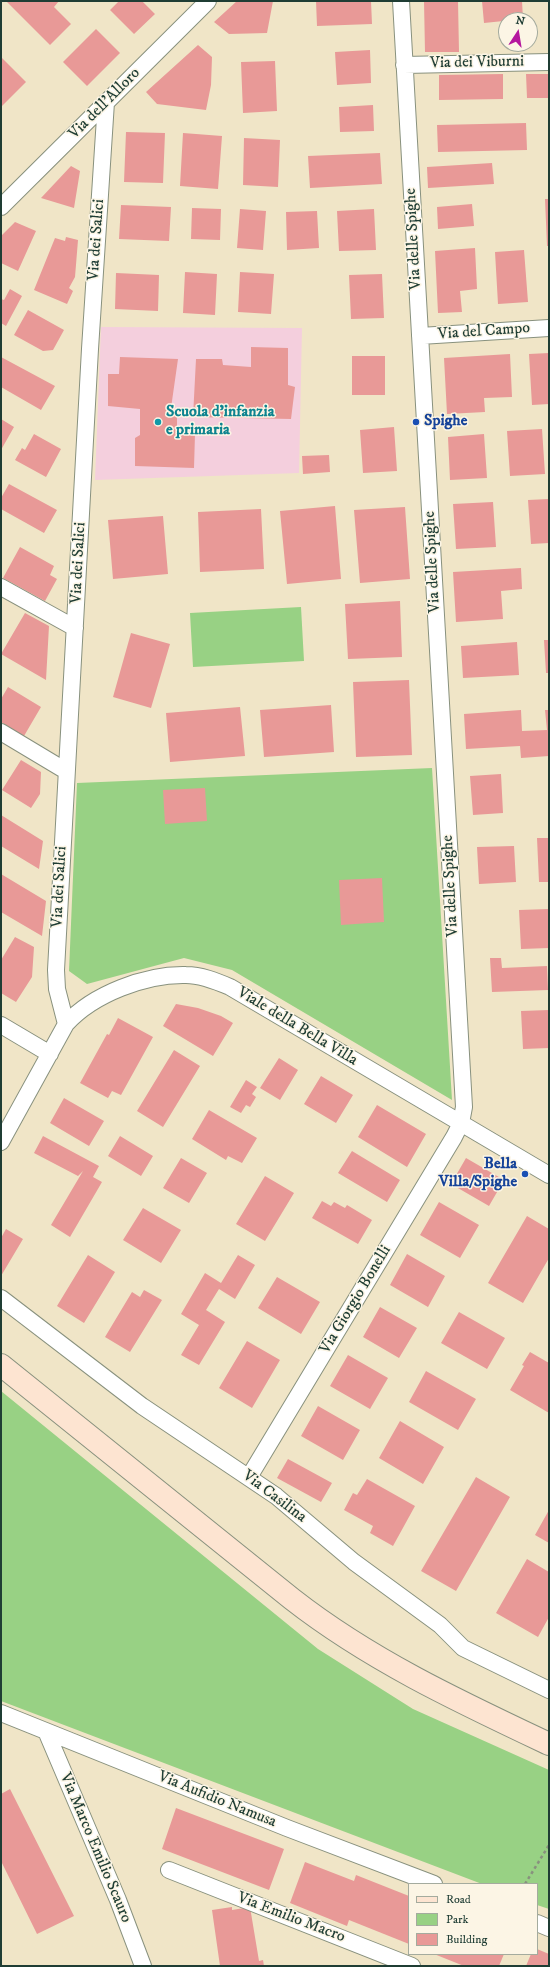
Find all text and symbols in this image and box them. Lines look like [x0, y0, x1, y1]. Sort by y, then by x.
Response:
north arrow [498, 12, 538, 52]
text: N [514, 13, 526, 29]
street label: Via dei Viburni [430, 53, 524, 73]
street label: Via dell'Alloro [65, 64, 145, 144]
street label: Via delle Spighe [402, 188, 426, 290]
street label: Via dei Salici [85, 199, 109, 281]
street label: Via del Campo [437, 319, 531, 345]
place label: Scuola d'infanzia e primaria [166, 403, 274, 441]
place label: Spighe [424, 412, 467, 432]
marker: Scuola d'infanzia e primaria [153, 417, 163, 427]
marker: Spighe [411, 417, 421, 427]
street label: Via delle Spighe [421, 511, 445, 613]
street label: Via dei Salici [67, 522, 91, 604]
street label: Via delle Spighe [439, 835, 463, 937]
street label: Via dei Salici [48, 846, 72, 928]
street label: Viale della Bella Villa [233, 983, 361, 1071]
place label: Bella Villa/Spighe [439, 1155, 517, 1193]
marker: Bella Villa/Spighe [520, 1169, 530, 1179]
street label: Via Giorgio Bonelli [316, 1242, 396, 1358]
street label: Via Casilina [238, 1467, 310, 1527]
street label: Via Aufidio Namusa [155, 1768, 279, 1832]
street label: Via Marco Emilio Scauro [55, 1770, 135, 1926]
legend [408, 1883, 538, 1955]
street label: Via Emilio Macro [234, 1889, 348, 1947]
text: Road [446, 1892, 471, 1907]
text: Park [446, 1912, 468, 1927]
text: Building [446, 1932, 487, 1947]

